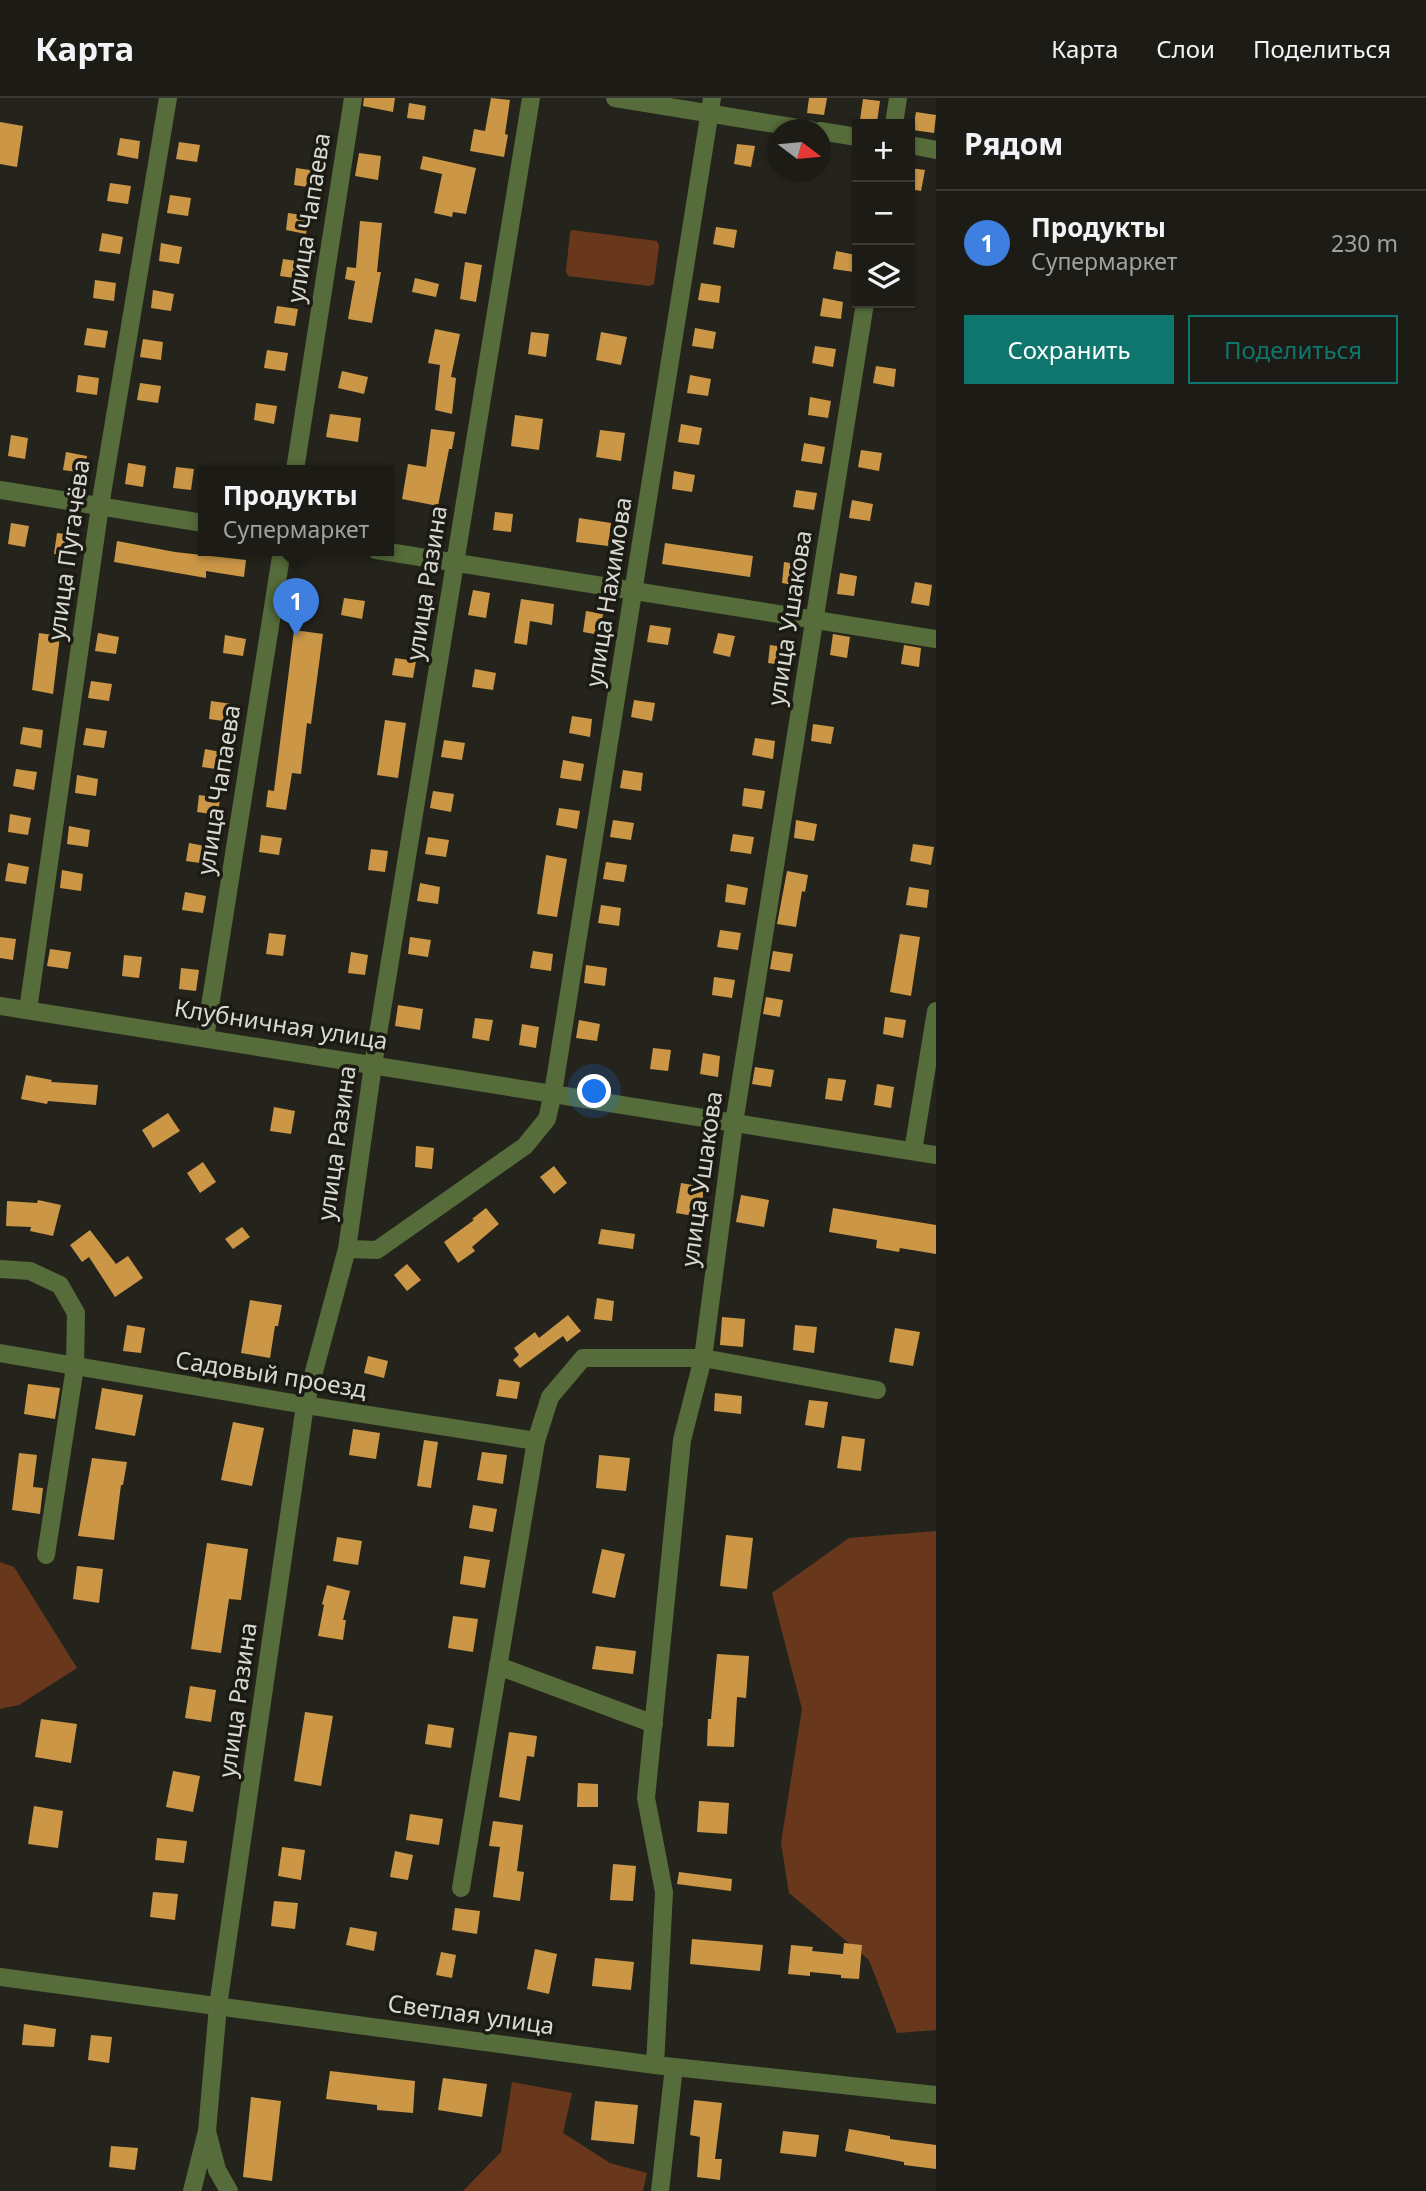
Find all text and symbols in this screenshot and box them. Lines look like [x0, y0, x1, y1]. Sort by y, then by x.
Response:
text: Карта [35, 26, 134, 71]
text: Карта [1051, 32, 1118, 65]
text: Слои [1156, 32, 1215, 65]
text: Поделиться [1253, 32, 1391, 65]
north arrow [768, 119, 831, 182]
map controls [852, 119, 915, 308]
button: + [852, 119, 915, 182]
text: Рядом [964, 123, 1063, 164]
street label: улица Чапаева [278, 130, 337, 305]
button: − [852, 182, 915, 245]
text: Продукты [1031, 209, 1166, 245]
text: 1 [980, 227, 994, 259]
text: 230 m [1331, 227, 1398, 259]
button: layers [852, 245, 915, 308]
text: Супермаркет [1031, 245, 1177, 277]
button: Сохранить [964, 315, 1174, 384]
button: Поделиться [1188, 315, 1398, 384]
street label: улица Пугачёва [38, 457, 97, 642]
popup [198, 465, 394, 556]
text: Продукты [223, 477, 358, 513]
street label: улица Нахимова [576, 495, 639, 689]
street label: улица Разина [397, 503, 454, 663]
text: Супермаркет [223, 513, 369, 545]
street label: улица Ушакова [758, 528, 819, 708]
pin: 1 [273, 578, 319, 636]
street label: улица Чапаева [188, 702, 247, 877]
street label: Клубничная улица [172, 990, 390, 1057]
street label: улица Разина [308, 1063, 363, 1222]
your location [577, 1074, 611, 1108]
street label: улица Ушакова [672, 1089, 729, 1269]
street label: Садовый проезд [173, 1342, 370, 1405]
street label: улица Разина [209, 1620, 264, 1779]
street label: Светлая улица [386, 1985, 557, 2042]

